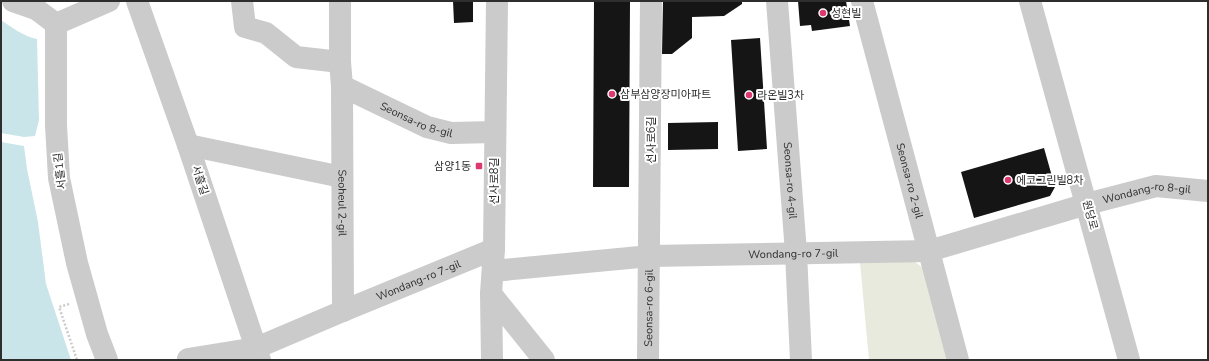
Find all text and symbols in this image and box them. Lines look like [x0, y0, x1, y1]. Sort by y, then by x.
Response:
place label: 성현빌 [831, 6, 861, 21]
marker: 성현빌 [818, 8, 828, 18]
place label: 삼부삼양장미아파트 [620, 87, 711, 102]
place label: 라온빌3차 [757, 88, 804, 103]
marker: 삼부삼양장미아파트 [607, 89, 617, 99]
marker: 라온빌3차 [744, 90, 754, 100]
street label: Seonsa-ro 8-gil [378, 98, 455, 141]
street label: 선사로6길 [644, 116, 659, 164]
street label: Seonsa-ro 4-gil [780, 141, 801, 220]
street label: Seonsa-ro 2-gil [893, 141, 927, 221]
street label: 서흘1길 [50, 152, 70, 190]
street label: 선사로8길 [487, 157, 502, 205]
place label: 삼양1동 [434, 159, 471, 174]
marker: 삼양1동 [474, 161, 484, 171]
street label: 서흘길 [188, 163, 212, 197]
street label: Seoheul 2-gil [335, 169, 350, 237]
place label: 에코그린빌8차 [1016, 173, 1083, 188]
marker: 에코그린빌8차 [1003, 175, 1013, 185]
street label: Wondang-ro 8-gil [1101, 178, 1192, 207]
street label: 원당로 [1079, 198, 1101, 232]
street label: Wondang-ro 7-gil [748, 245, 839, 262]
street label: Wondang-ro 7-gil [374, 256, 464, 304]
street label: Seonsa-ro 6-gil [641, 269, 656, 347]

